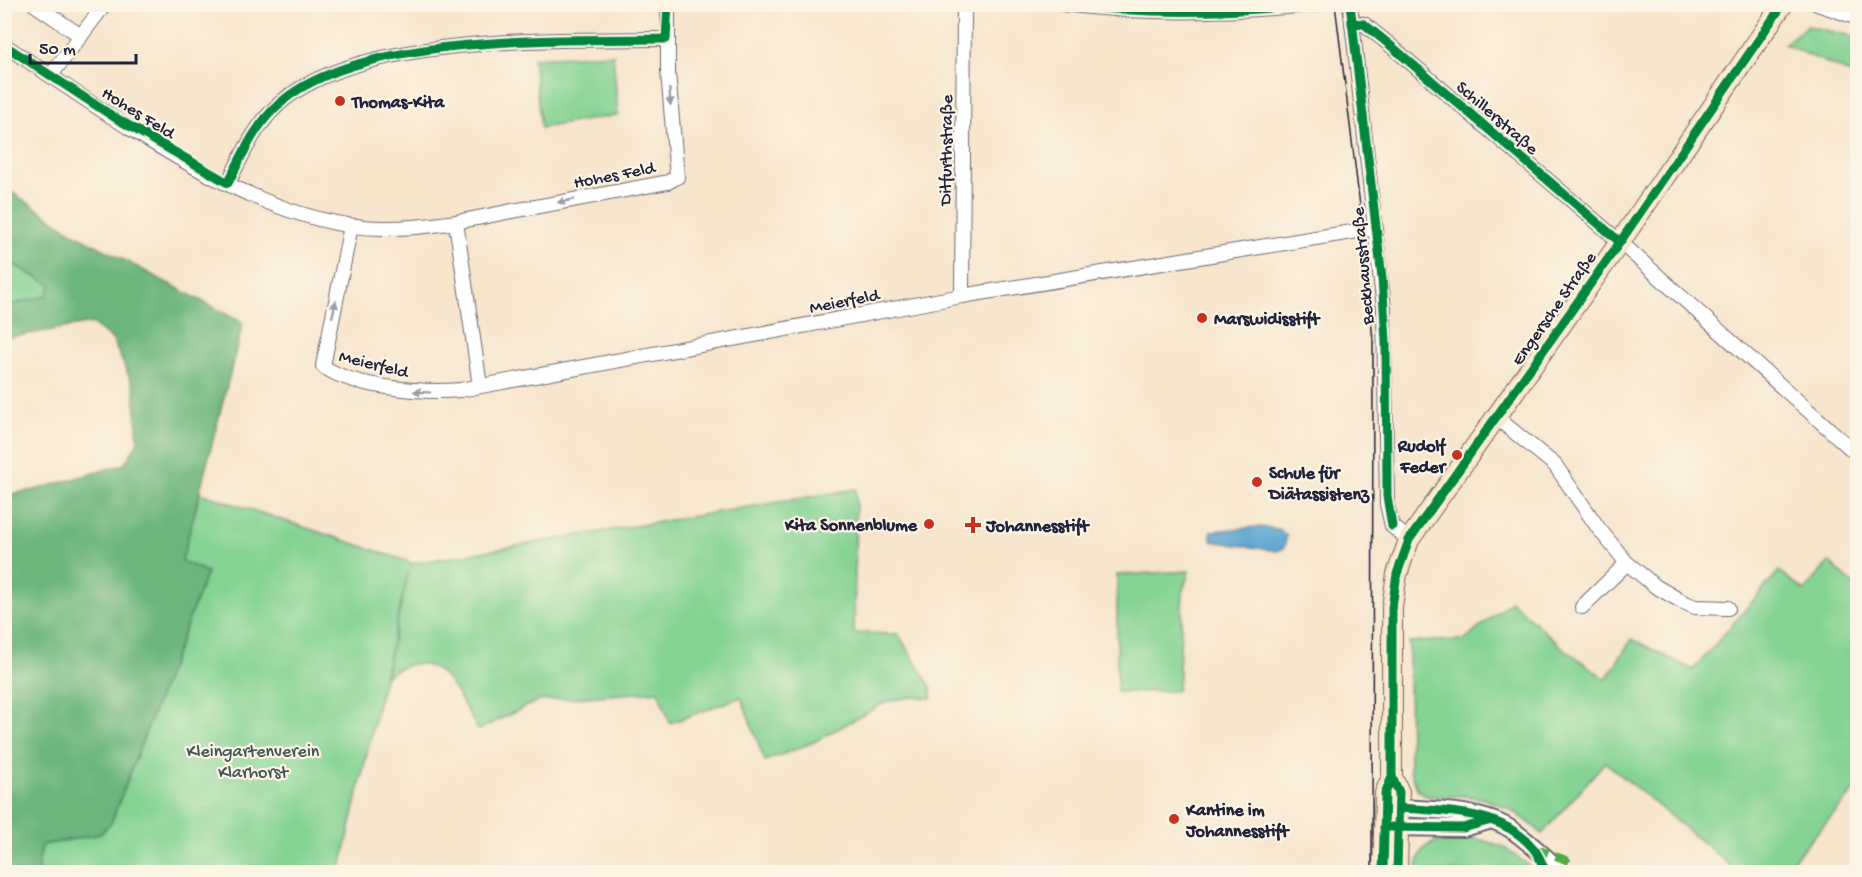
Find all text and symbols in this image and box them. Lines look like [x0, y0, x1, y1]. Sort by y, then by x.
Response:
scale bar [30, 27, 136, 65]
text: 50 m [39, 40, 76, 61]
street label: Schillerstraße [1451, 77, 1542, 161]
street label: Hohes Feld [97, 83, 179, 146]
one-way arrow [665, 87, 675, 106]
place label: Thomas-Kita [350, 93, 445, 114]
marker: Thomas-Kita [333, 94, 347, 108]
street label: Ditfurthstraße [936, 94, 959, 207]
street label: Hohes Feld [572, 158, 658, 195]
one-way arrow [556, 197, 575, 206]
street label: Beckhausstraße [1349, 205, 1380, 326]
street label: Engersche Straße [1508, 248, 1602, 370]
street label: Meierfeld [808, 285, 883, 320]
one-way arrow [330, 299, 339, 318]
place label: Marswidisstift [1214, 310, 1321, 331]
marker: Marswidisstift [1195, 311, 1209, 325]
street label: Meierfeld [337, 347, 412, 385]
one-way arrow [412, 387, 431, 396]
place label: Rudolf Feder [1397, 437, 1448, 479]
marker: Rudolf Feder [1450, 448, 1464, 462]
place label: Schule für Diätassistenz [1267, 464, 1370, 506]
marker: Schule für Diätassistenz [1250, 475, 1264, 489]
place label: Kita Sonnenblume [784, 516, 918, 537]
marker: Johannesstift [964, 516, 982, 534]
marker: Kita Sonnenblume [922, 517, 936, 531]
place label: Johannesstift [985, 517, 1090, 538]
park label: Kleingartenverein Klarhorst [187, 742, 320, 784]
place label: Kantine im Johannesstift [1185, 801, 1290, 843]
marker: Kantine im Johannesstift [1167, 812, 1181, 826]

